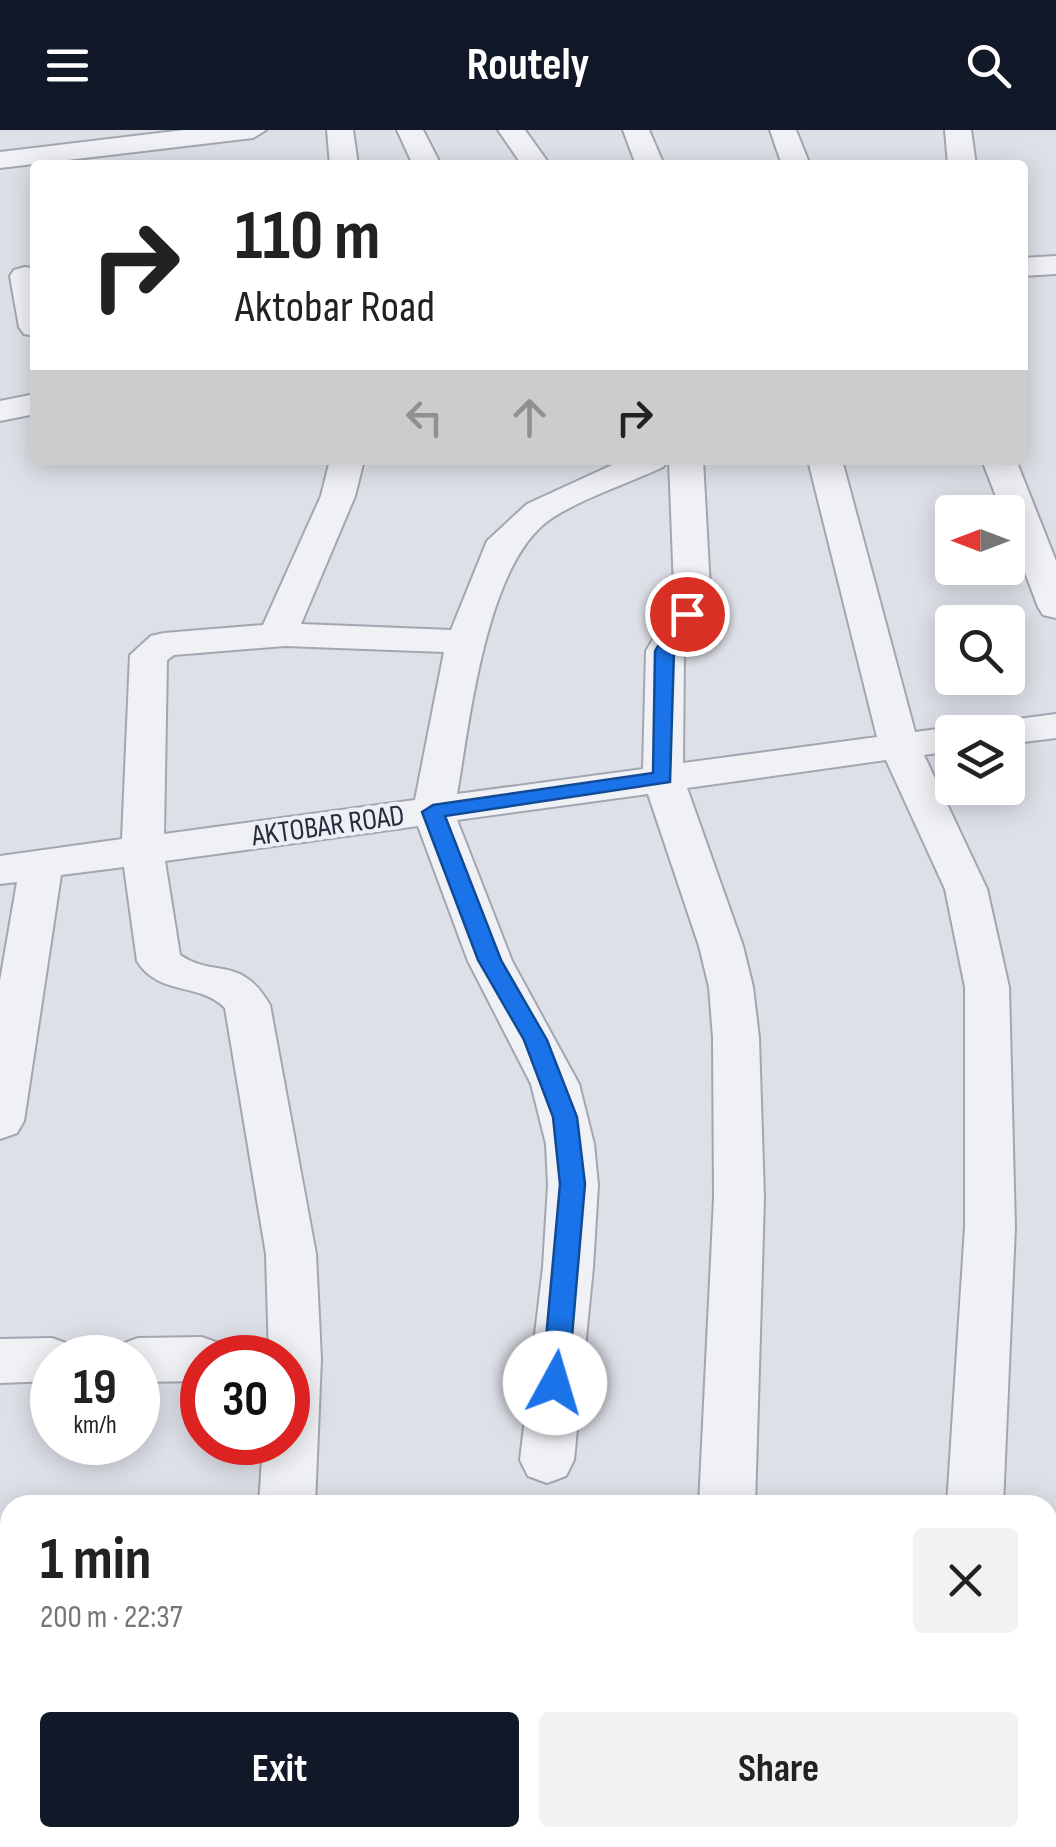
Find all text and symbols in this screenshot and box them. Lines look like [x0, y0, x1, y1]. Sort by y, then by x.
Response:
icon: menu [40, 38, 95, 93]
text: Routely [467, 38, 589, 93]
icon: search [961, 38, 1016, 93]
text: 110 m [235, 195, 381, 279]
icon: right [70, 200, 200, 330]
text: Aktobar Road [235, 280, 435, 335]
icon: left [397, 390, 452, 445]
icon: ahead [502, 390, 557, 445]
icon: right [607, 390, 662, 445]
north arrow [935, 495, 1025, 585]
map controls [935, 495, 1025, 805]
pin [645, 572, 730, 657]
icon: arrive [660, 587, 715, 642]
button: search [935, 605, 1025, 695]
button: layers [935, 715, 1025, 805]
street label: AKTOBAR ROAD [248, 797, 407, 855]
position arrow [503, 1331, 607, 1435]
speed limit sign: 30 [180, 1335, 310, 1465]
text: 19 [73, 1358, 117, 1418]
text: km/h [73, 1410, 117, 1441]
text: 1 min [40, 1524, 152, 1596]
button: close [913, 1528, 1018, 1633]
text: 200 m · 22:37 [40, 1598, 183, 1637]
button: Exit [40, 1712, 519, 1827]
button: Share [539, 1712, 1018, 1827]

